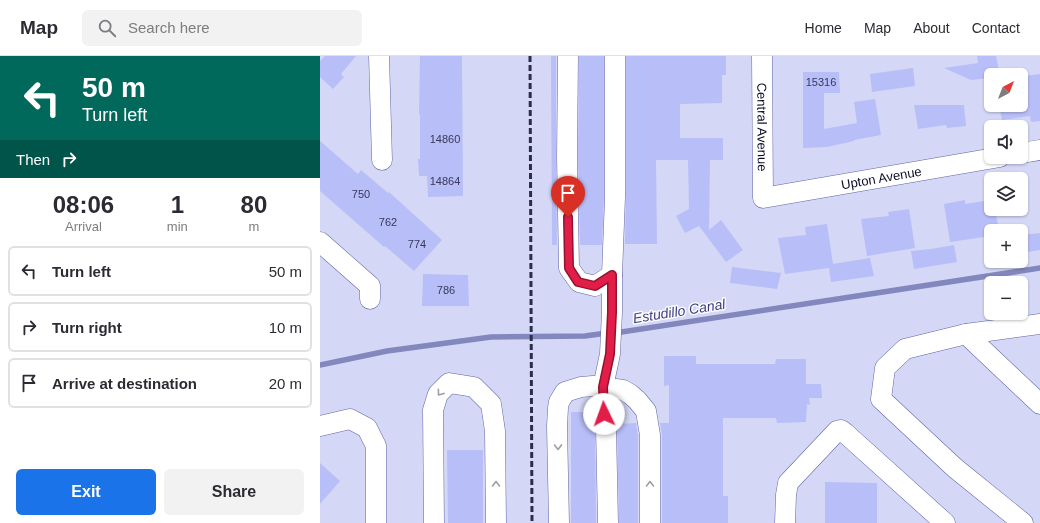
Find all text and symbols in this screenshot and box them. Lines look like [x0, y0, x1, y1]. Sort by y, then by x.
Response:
search box [82, 10, 362, 46]
text: Map [20, 17, 58, 38]
icon: search [96, 17, 118, 39]
text: Search here [128, 19, 210, 36]
text: Home [805, 20, 842, 36]
text: Map [864, 20, 891, 36]
text: About [913, 20, 950, 36]
text: Contact [972, 20, 1020, 36]
north arrow [984, 68, 1028, 112]
map controls [984, 68, 1028, 320]
icon: left [16, 72, 68, 124]
text: 50 m [82, 72, 146, 103]
house number: 15316 [806, 76, 836, 88]
street label: Central Avenue [754, 83, 770, 171]
text: Turn left [82, 105, 147, 125]
button: sound [984, 120, 1028, 164]
house number: 14860 [430, 133, 460, 145]
icon: right [58, 148, 80, 170]
text: Then [16, 151, 50, 168]
street label: Upton Avenue [840, 164, 923, 192]
button: layers [984, 172, 1028, 216]
house number: 14864 [430, 175, 460, 187]
pin [551, 176, 585, 217]
icon: arrive [557, 182, 579, 204]
house number: 750 [352, 188, 370, 200]
text: 08:06 [53, 191, 114, 218]
text: 1 [171, 191, 184, 218]
text: 80 [241, 191, 267, 218]
house number: 762 [379, 216, 397, 228]
text: Arrival [65, 219, 102, 234]
text: min [167, 219, 188, 234]
text: m [248, 219, 259, 234]
button: + [984, 224, 1028, 268]
house number: 774 [408, 238, 426, 250]
icon: left [18, 260, 40, 282]
text: Turn left [52, 263, 111, 280]
text: 50 m [269, 263, 302, 280]
button: − [984, 276, 1028, 320]
house number: 786 [437, 284, 455, 296]
water label: Estudillo Canal [632, 296, 727, 326]
icon: right [18, 316, 40, 338]
text: Turn right [52, 319, 122, 336]
text: 10 m [269, 319, 302, 336]
icon: arrive [18, 372, 40, 394]
text: Arrive at destination [52, 375, 197, 392]
text: 20 m [269, 375, 302, 392]
one-way arrow [438, 389, 445, 396]
position arrow [583, 393, 625, 435]
one-way arrow [554, 444, 562, 450]
button: Exit [16, 469, 156, 515]
button: Share [164, 469, 304, 515]
one-way arrow [492, 481, 500, 487]
one-way arrow [646, 481, 654, 487]

